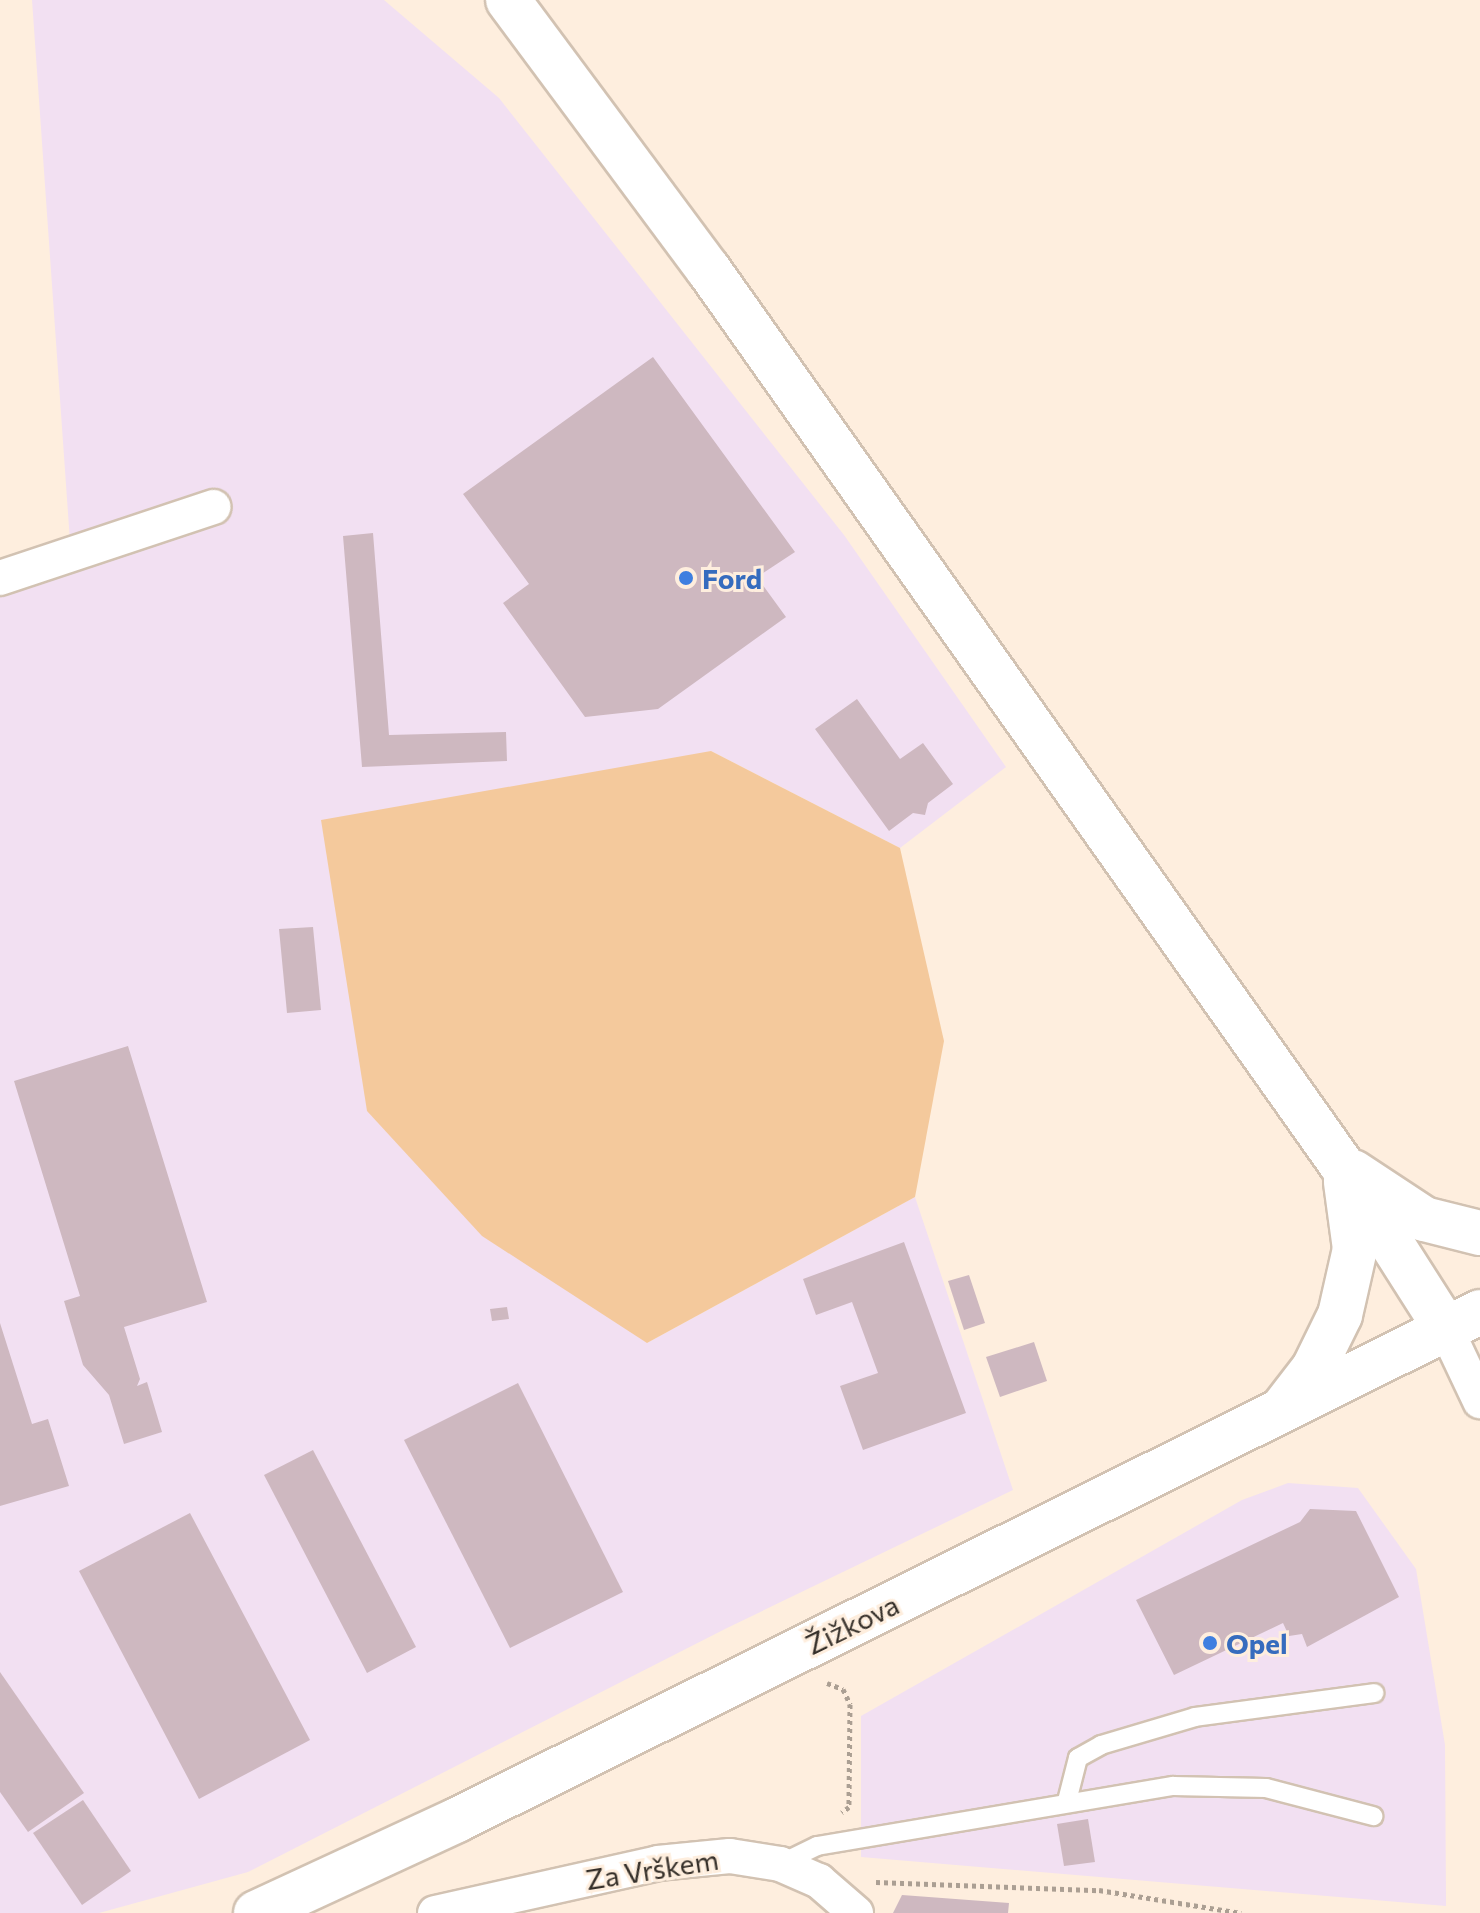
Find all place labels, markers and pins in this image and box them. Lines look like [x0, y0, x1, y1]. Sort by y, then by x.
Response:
place label: Ford [702, 561, 762, 595]
marker: Ford [677, 569, 695, 587]
place label: Opel [1226, 1626, 1288, 1660]
marker: Opel [1201, 1634, 1219, 1652]

